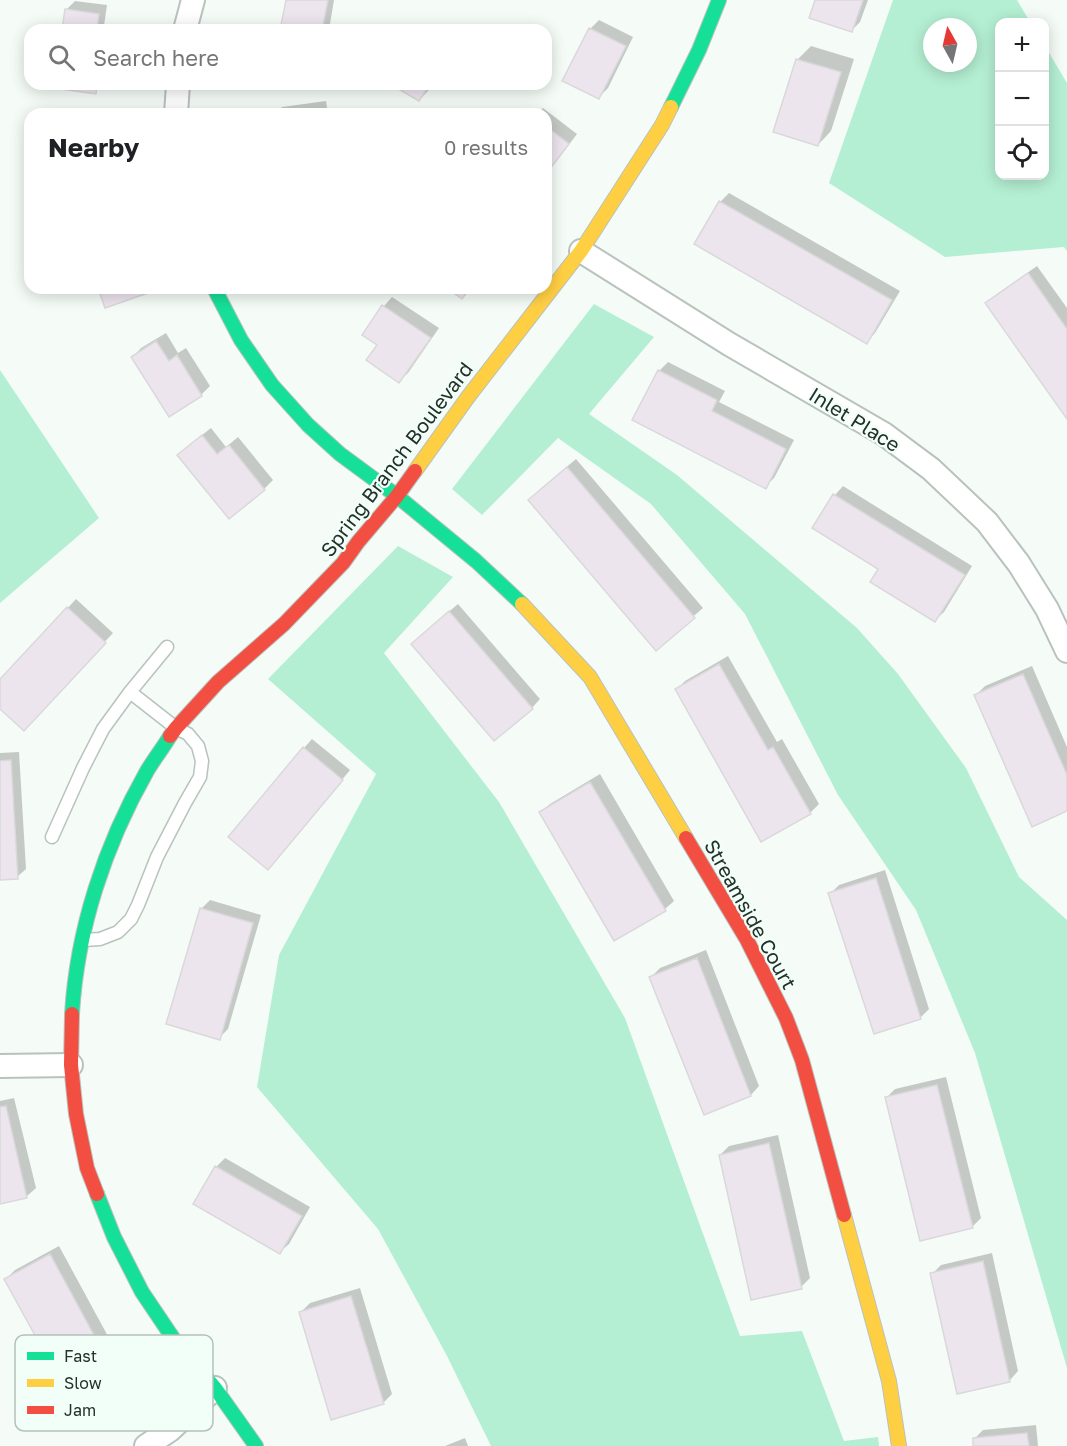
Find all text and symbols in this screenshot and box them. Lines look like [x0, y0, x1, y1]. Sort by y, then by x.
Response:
north arrow [923, 18, 977, 72]
map controls [995, 18, 1049, 180]
button: + [995, 18, 1049, 72]
search box [24, 24, 552, 90]
icon: search [45, 41, 78, 74]
text: Search here [93, 44, 219, 71]
button: − [995, 72, 1049, 126]
button: locate [995, 126, 1049, 180]
text: Nearby [48, 132, 139, 163]
text: 0 results [444, 135, 528, 159]
street label: Spring Branch Boulevard [315, 357, 477, 561]
street label: Inlet Place [805, 382, 905, 456]
street label: Streamside Court [700, 835, 802, 993]
legend [15, 1335, 213, 1431]
text: Fast [64, 1346, 97, 1366]
text: Slow [64, 1373, 102, 1393]
text: Jam [64, 1400, 96, 1420]

